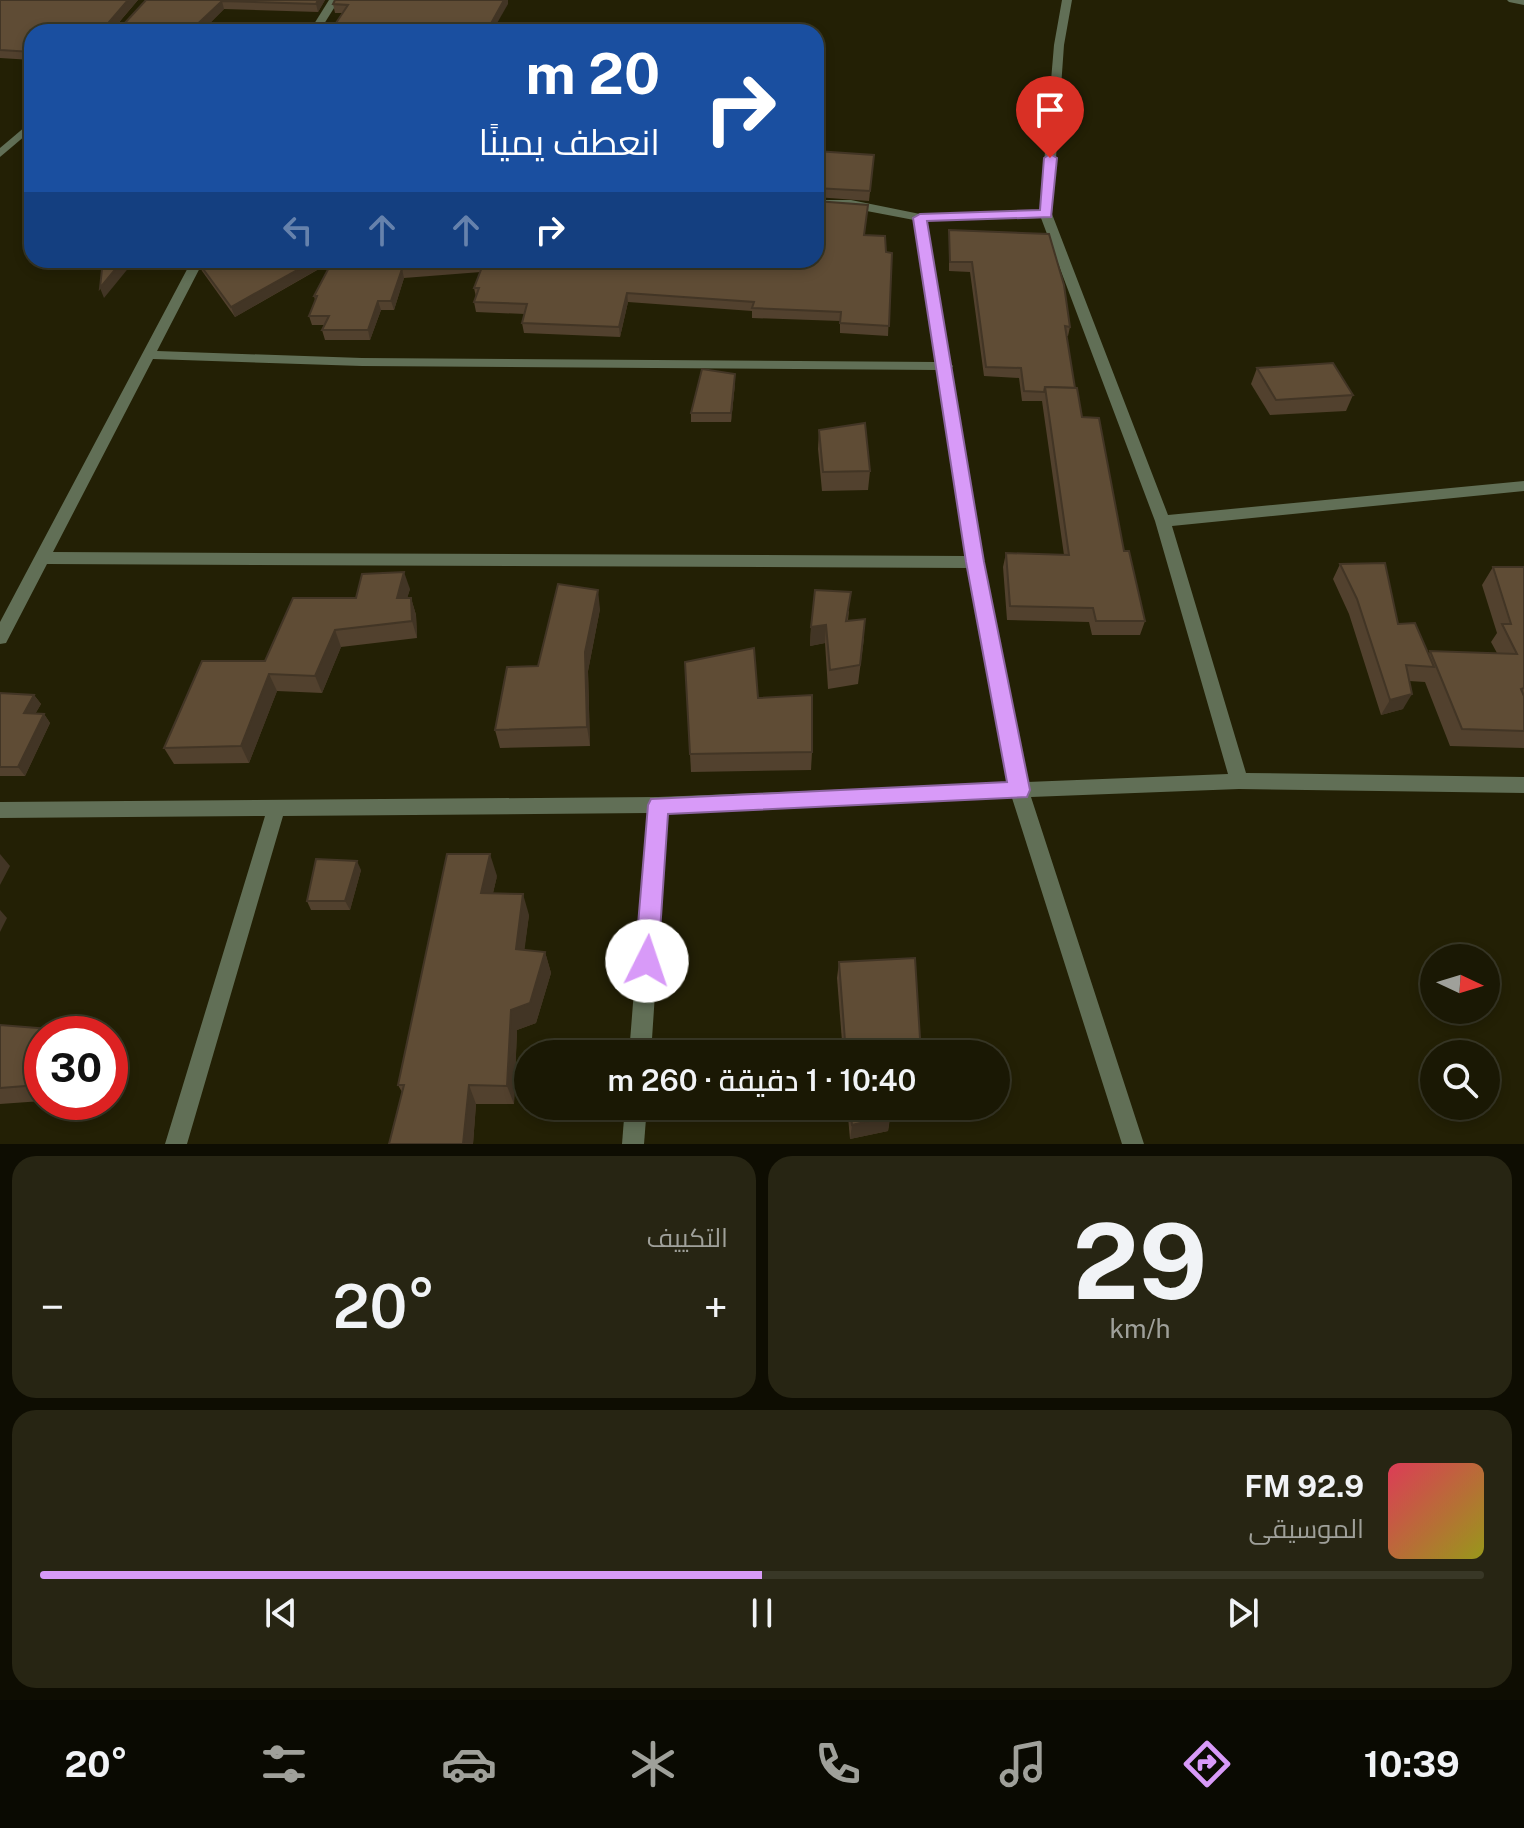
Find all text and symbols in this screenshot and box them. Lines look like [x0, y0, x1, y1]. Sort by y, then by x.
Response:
text: 20 m [526, 41, 660, 107]
icon: right [688, 56, 792, 160]
pin [1016, 76, 1084, 158]
icon: arrive [1028, 88, 1072, 132]
text: انعطف يمينًا [478, 121, 660, 163]
icon: left [276, 208, 320, 252]
icon: ahead [360, 208, 404, 252]
icon: ahead [444, 208, 488, 252]
icon: right [528, 208, 572, 252]
position arrow [605, 919, 689, 1003]
north arrow [1420, 944, 1500, 1024]
map controls [1420, 944, 1500, 1120]
speed limit sign: 30 [24, 1016, 128, 1120]
button: search [1420, 1040, 1500, 1120]
text: 10:40 · 1 دقيقة · 260 m [608, 1062, 916, 1098]
text: 29 [1073, 1200, 1207, 1322]
text: التكييف [646, 1222, 728, 1253]
text: 20° [333, 1271, 435, 1342]
text: − [40, 1281, 64, 1333]
text: + [704, 1281, 728, 1333]
text: km/h [1109, 1313, 1171, 1344]
text: 92.9 FM [1245, 1468, 1364, 1504]
text: الموسيقى [1249, 1513, 1364, 1544]
icon: previous [259, 1591, 303, 1635]
icon: pause [740, 1591, 784, 1635]
icon: next [1221, 1591, 1265, 1635]
icon: filters [256, 1736, 312, 1792]
icon: car [441, 1736, 497, 1792]
icon: climate [625, 1736, 681, 1792]
icon: phone [810, 1736, 866, 1792]
icon: music [995, 1736, 1051, 1792]
icon: directions [1179, 1736, 1235, 1792]
text: 20° [64, 1743, 128, 1785]
text: 10:39 [1364, 1743, 1460, 1785]

